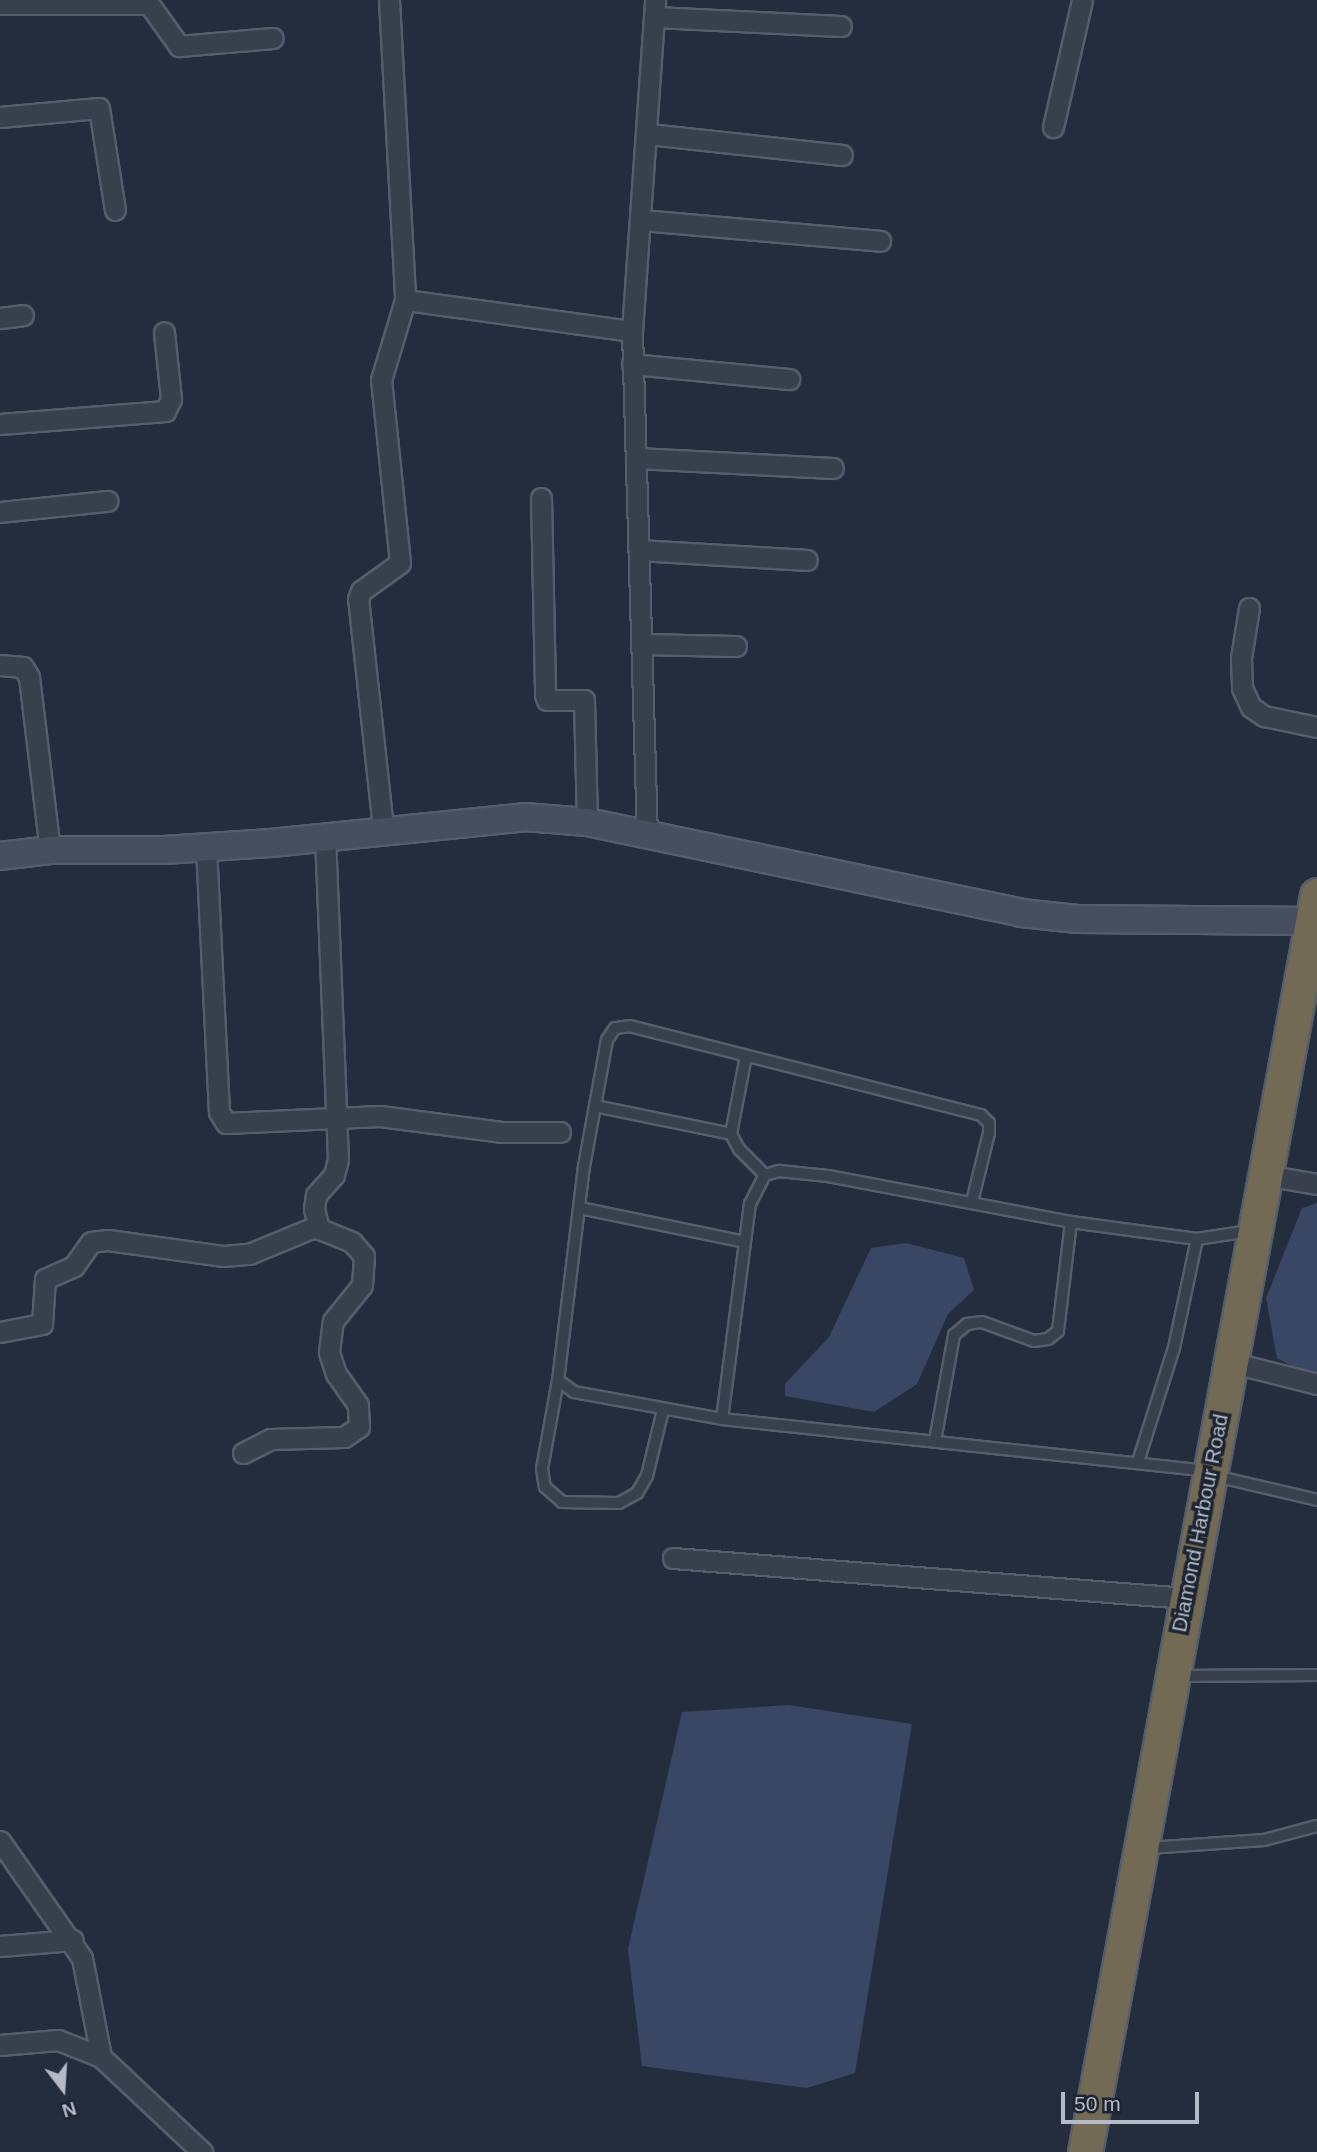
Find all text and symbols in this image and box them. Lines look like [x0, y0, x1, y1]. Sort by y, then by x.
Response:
street label: Diamond Harbour Road [1166, 1412, 1234, 1634]
north arrow [28, 2054, 98, 2124]
scale bar [1065, 2078, 1203, 2122]
text: 50 m [1074, 2092, 1121, 2115]
text: N [60, 2098, 79, 2122]

